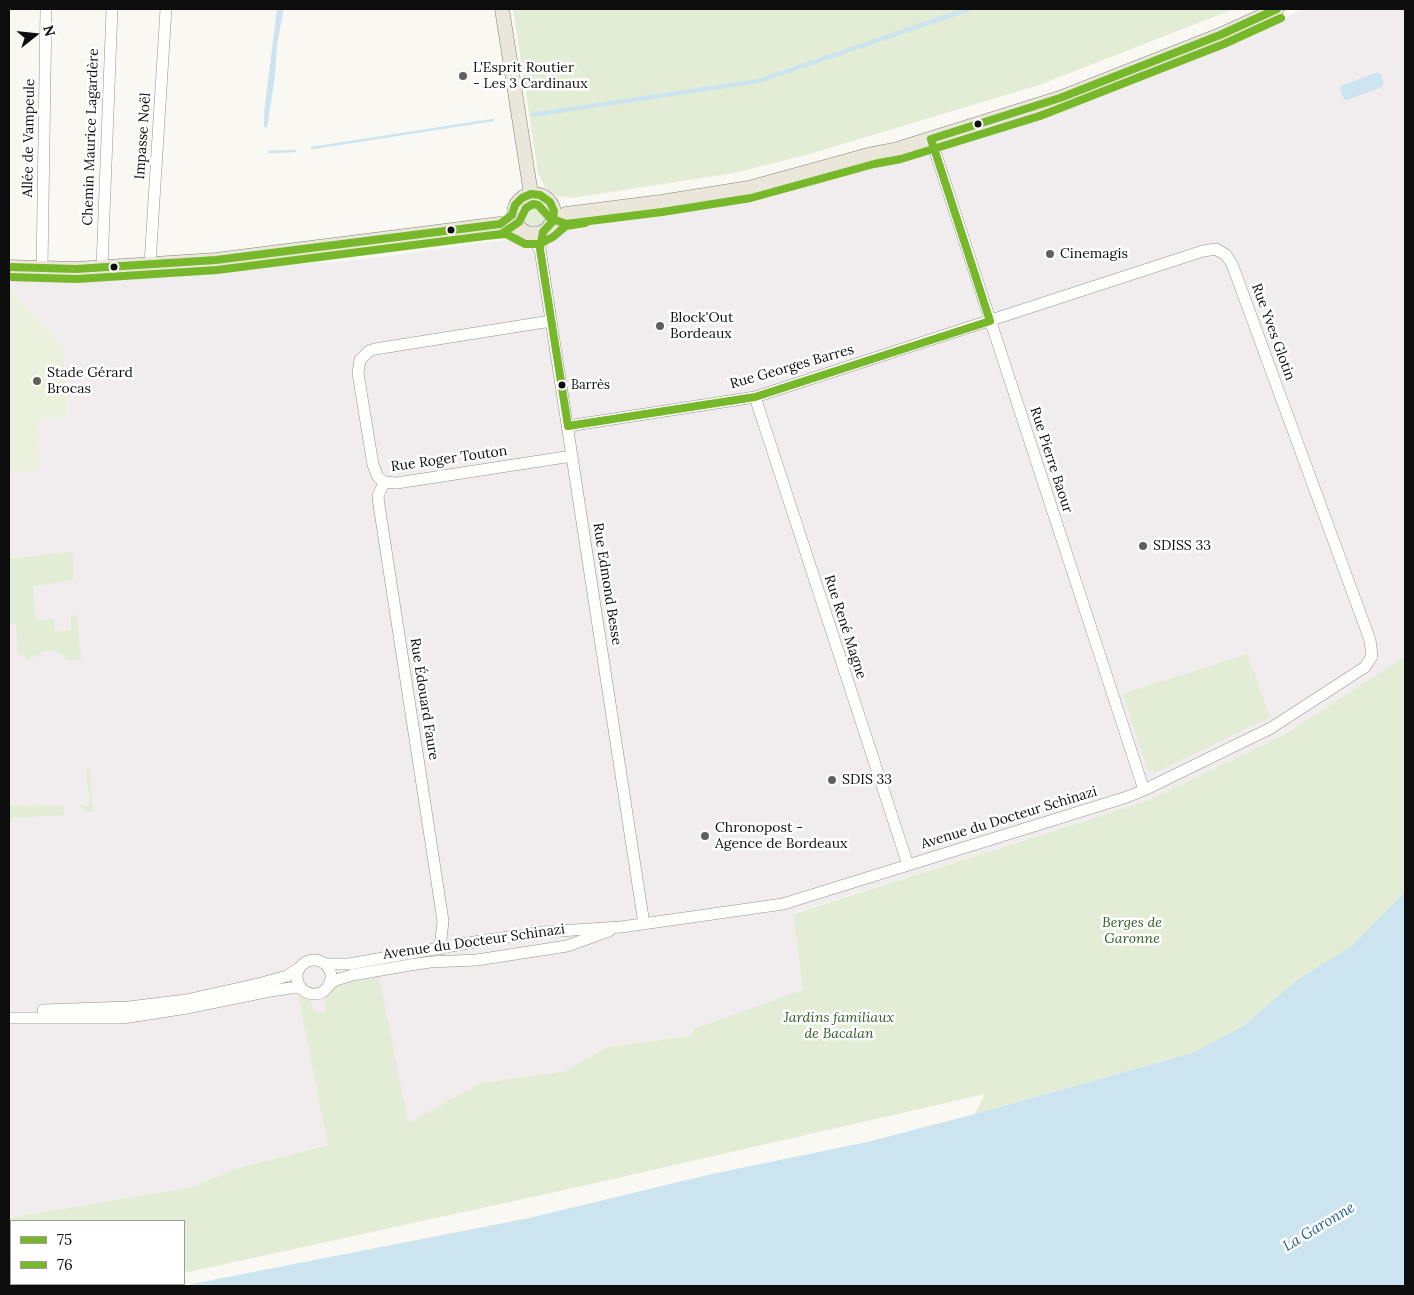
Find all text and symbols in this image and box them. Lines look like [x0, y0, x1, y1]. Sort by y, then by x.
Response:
north arrow [10, 10, 60, 60]
text: N [39, 23, 60, 39]
street label: Chemin Maurice Lagardère [80, 48, 102, 226]
place label: L'Esprit Routier - Les 3 Cardinaux [473, 60, 588, 92]
marker: L'Esprit Routier - Les 3 Cardinaux [457, 70, 469, 82]
street label: Allée de Vampeule [20, 78, 38, 198]
street label: Impasse Noël [132, 92, 154, 180]
unlabelled marker [973, 119, 983, 129]
unlabelled marker [446, 225, 456, 235]
place label: Cinemagis [1060, 246, 1128, 262]
marker: Cinemagis [1044, 248, 1056, 260]
unlabelled marker [109, 262, 119, 272]
street label: Rue Yves Glotin [1248, 281, 1298, 383]
place label: Block'Out Bordeaux [670, 310, 733, 342]
marker: Block'Out Bordeaux [654, 320, 666, 332]
street label: Rue Georges Barres [728, 341, 856, 393]
place label: Stade Gérard Brocas [47, 365, 133, 398]
marker: Stade Gérard Brocas [31, 375, 43, 387]
place label: Barrès [571, 377, 610, 393]
marker: Barrès [557, 380, 567, 390]
street label: Rue Pierre Baour [1026, 405, 1076, 515]
street label: Rue Roger Touton [390, 443, 508, 475]
street label: Rue Edmond Besse [589, 522, 625, 646]
place label: SDISS 33 [1153, 538, 1211, 554]
marker: SDISS 33 [1137, 540, 1149, 552]
street label: Rue René Magne [820, 573, 870, 681]
street label: Rue Édouard Faure [406, 637, 442, 761]
place label: SDIS 33 [842, 772, 892, 788]
marker: SDIS 33 [826, 774, 838, 786]
street label: Avenue du Docteur Schinazi [919, 783, 1099, 853]
place label: Chronopost - Agence de Bordeaux [715, 820, 848, 852]
marker: Chronopost - Agence de Bordeaux [699, 830, 711, 842]
park label: Berges de Garonne [1102, 915, 1162, 948]
street label: Avenue du Docteur Schinazi [382, 921, 566, 963]
park label: Jardins familiaux de Bacalan [784, 1010, 894, 1042]
water label: La Garonne [1280, 1199, 1358, 1255]
legend [10, 1220, 185, 1285]
text: 75 [57, 1230, 72, 1249]
text: 76 [57, 1255, 73, 1274]

